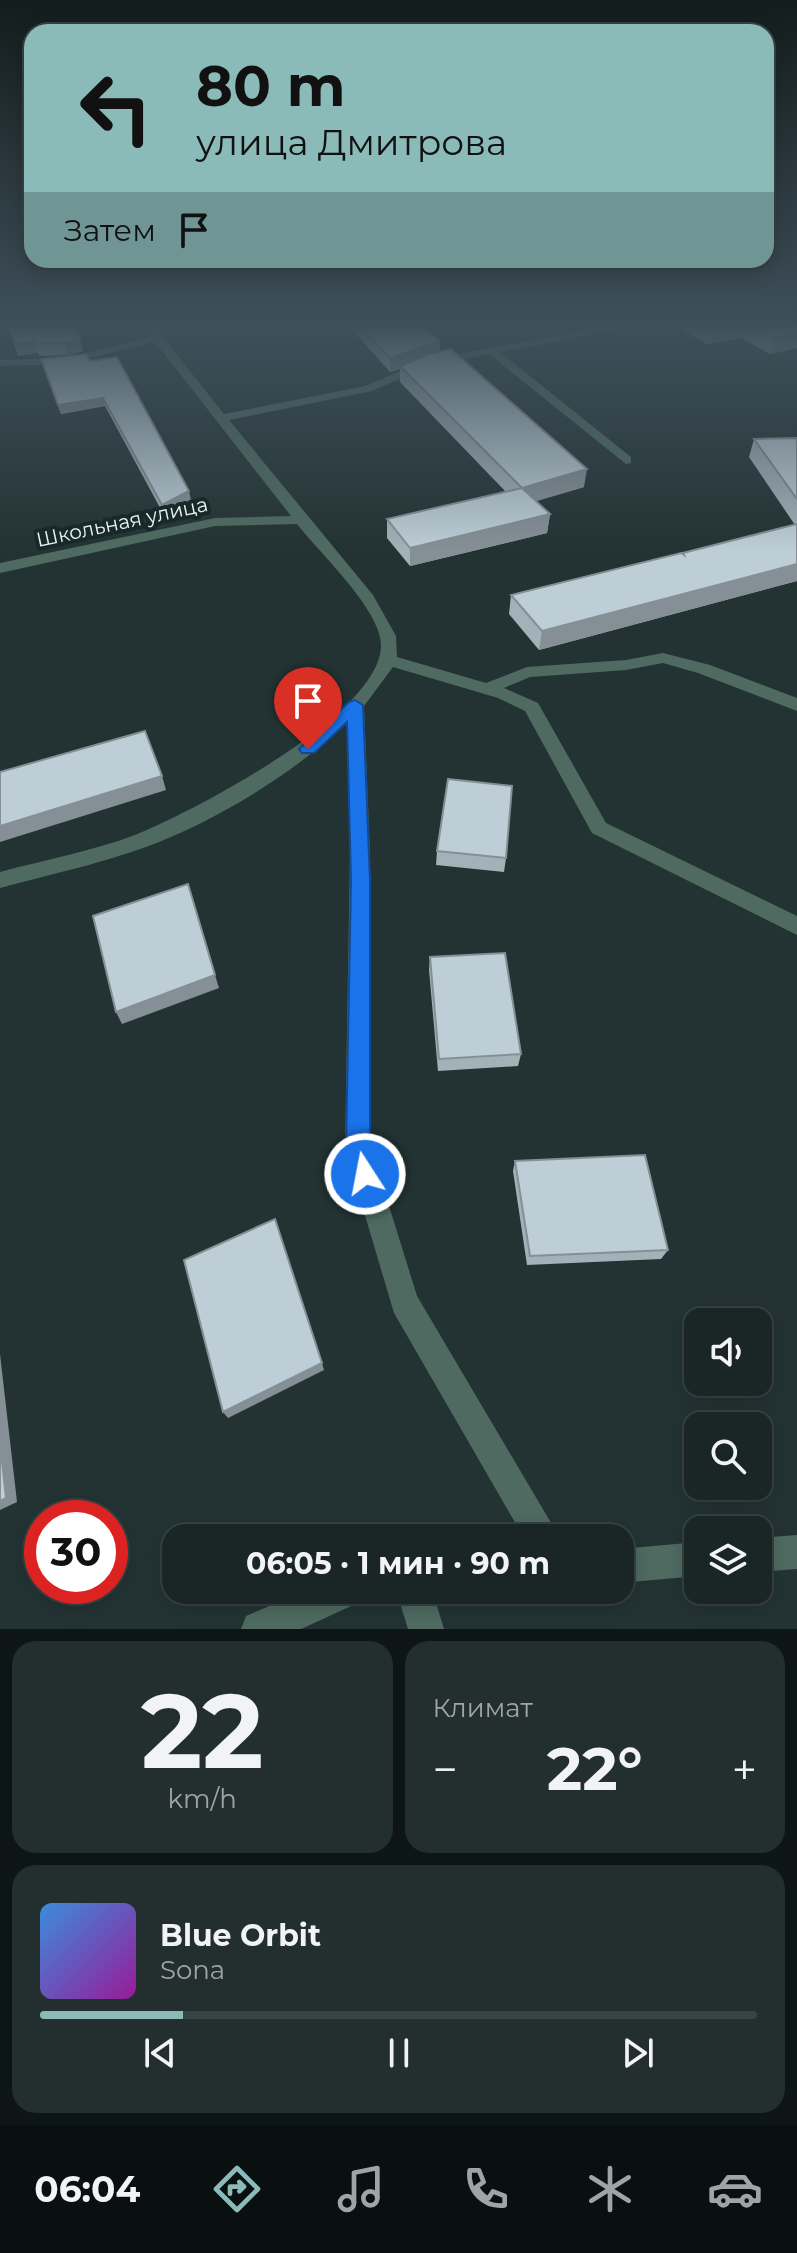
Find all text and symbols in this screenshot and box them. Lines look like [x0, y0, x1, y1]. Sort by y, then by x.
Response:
text: 80 m [196, 52, 346, 120]
icon: left [64, 56, 168, 160]
text: улица Дмитрова [196, 120, 507, 164]
icon: arrive [172, 208, 216, 252]
text: Затем [64, 212, 156, 249]
street label: Школьная улица [34, 492, 210, 552]
pin [274, 667, 342, 749]
icon: arrive [286, 679, 330, 723]
position arrow [323, 1132, 407, 1216]
map controls [684, 1308, 772, 1604]
button: sound [684, 1308, 772, 1396]
button: search [684, 1412, 772, 1500]
speed limit sign: 30 [24, 1500, 128, 1604]
button: layers [684, 1516, 772, 1604]
text: 06:05 · 1 мин · 90 m [246, 1545, 550, 1582]
text: 22 [141, 1667, 264, 1794]
text: Климат [433, 1692, 533, 1724]
text: 22° [547, 1732, 643, 1805]
text: − [433, 1742, 458, 1796]
text: + [732, 1742, 757, 1796]
text: km/h [168, 1783, 237, 1815]
text: Blue Orbit [160, 1917, 321, 1954]
text: Sona [160, 1954, 225, 1986]
icon: previous [138, 2031, 182, 2075]
icon: pause [377, 2031, 421, 2075]
icon: next [616, 2031, 660, 2075]
icon: directions [209, 2161, 265, 2217]
icon: music [333, 2161, 389, 2217]
icon: phone [458, 2161, 514, 2217]
icon: climate [582, 2161, 638, 2217]
icon: car [707, 2161, 763, 2217]
text: 06:04 [34, 2167, 140, 2211]

